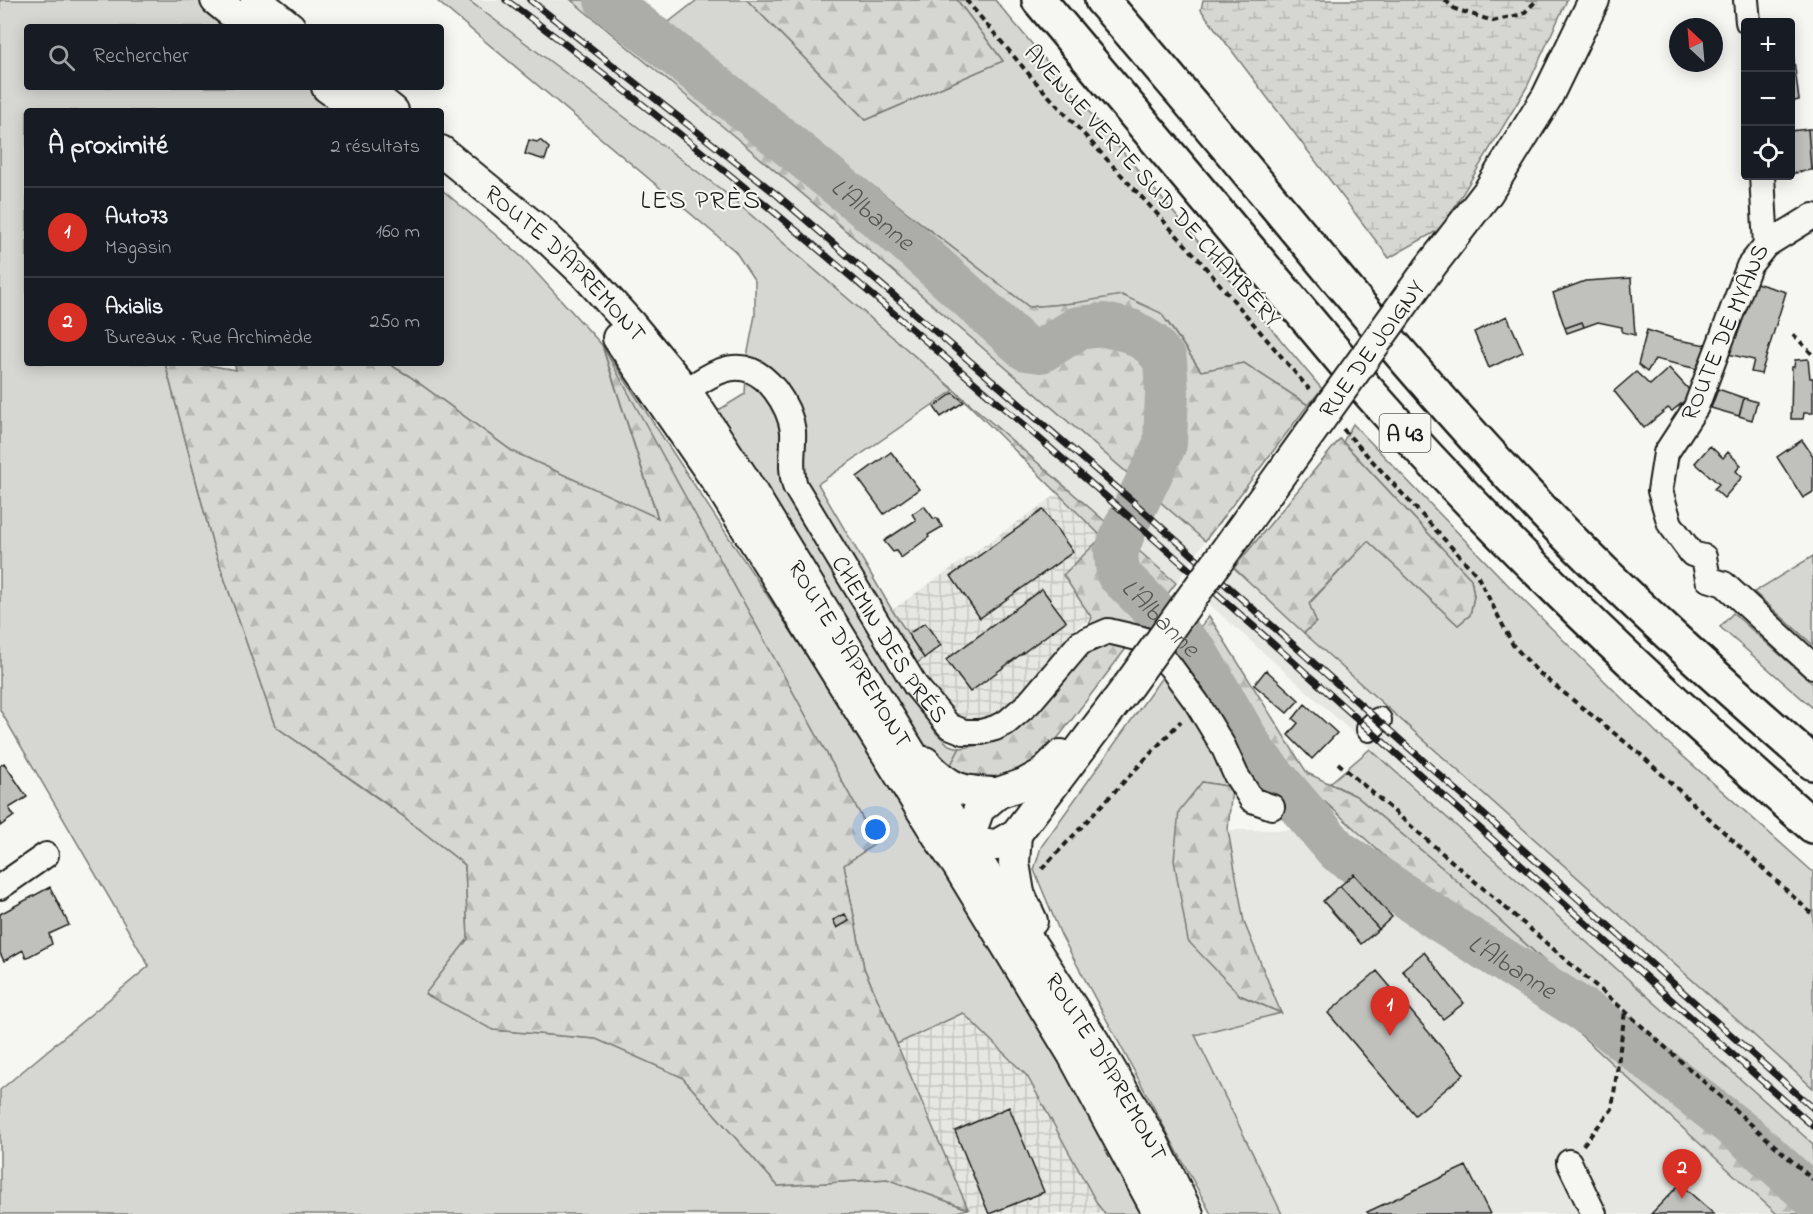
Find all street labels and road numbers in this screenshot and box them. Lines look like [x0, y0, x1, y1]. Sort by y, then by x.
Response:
street label: AVENUE VERTE SUD DE CHAMBÉRY [1014, 38, 1288, 336]
street label: ROUTE D'APREMONT [476, 178, 654, 351]
street label: ROUTE DE MYANS [1673, 239, 1779, 427]
street label: RUE DE JOIGNY [1312, 274, 1435, 426]
road number: A 43 [1380, 414, 1430, 452]
street label: CHEMIN DES PRÉS [821, 550, 955, 732]
street label: ROUTE D'APREMONT [778, 554, 919, 756]
street label: ROUTE D'APREMONT [1034, 967, 1175, 1168]

